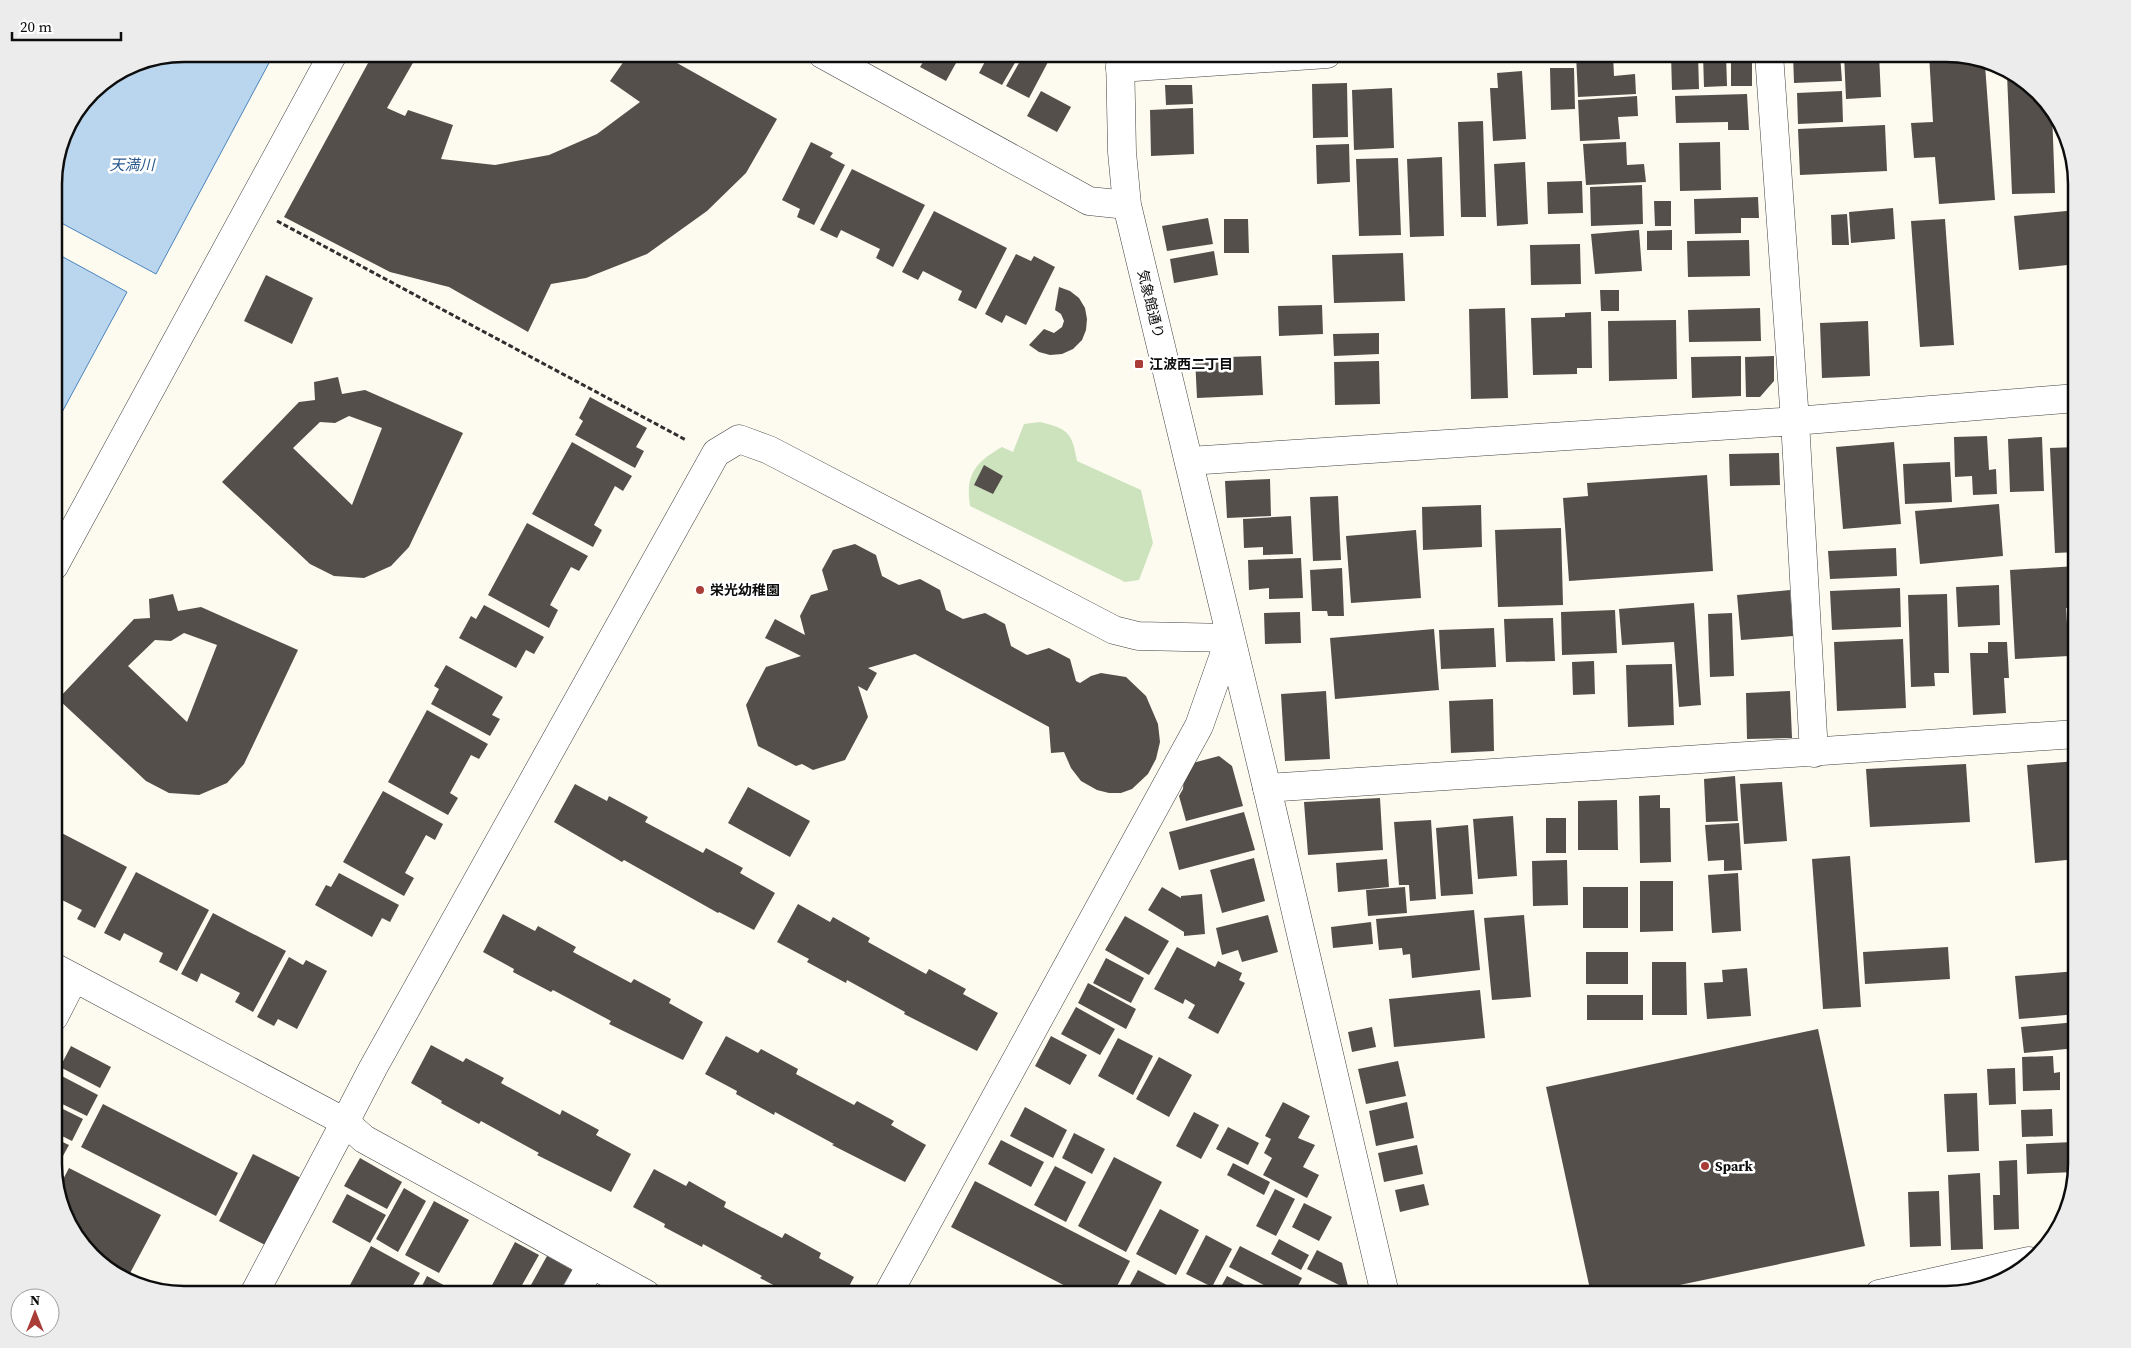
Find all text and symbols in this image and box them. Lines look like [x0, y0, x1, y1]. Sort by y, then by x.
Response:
scale bar [12, 10, 121, 42]
text: 20 m [20, 16, 52, 37]
water label: 天満川 [109, 154, 156, 175]
street label: 気象館通り [1133, 268, 1169, 340]
place label: 江波西二丁目 [1149, 354, 1233, 374]
marker: 江波西二丁目 [1133, 358, 1145, 370]
place label: 栄光幼稚園 [710, 580, 780, 600]
marker: 栄光幼稚園 [694, 584, 706, 596]
place label: Spark [1715, 1156, 1753, 1176]
marker: Spark [1699, 1160, 1711, 1172]
north arrow [10, 1288, 60, 1338]
text: N [30, 1290, 40, 1310]

